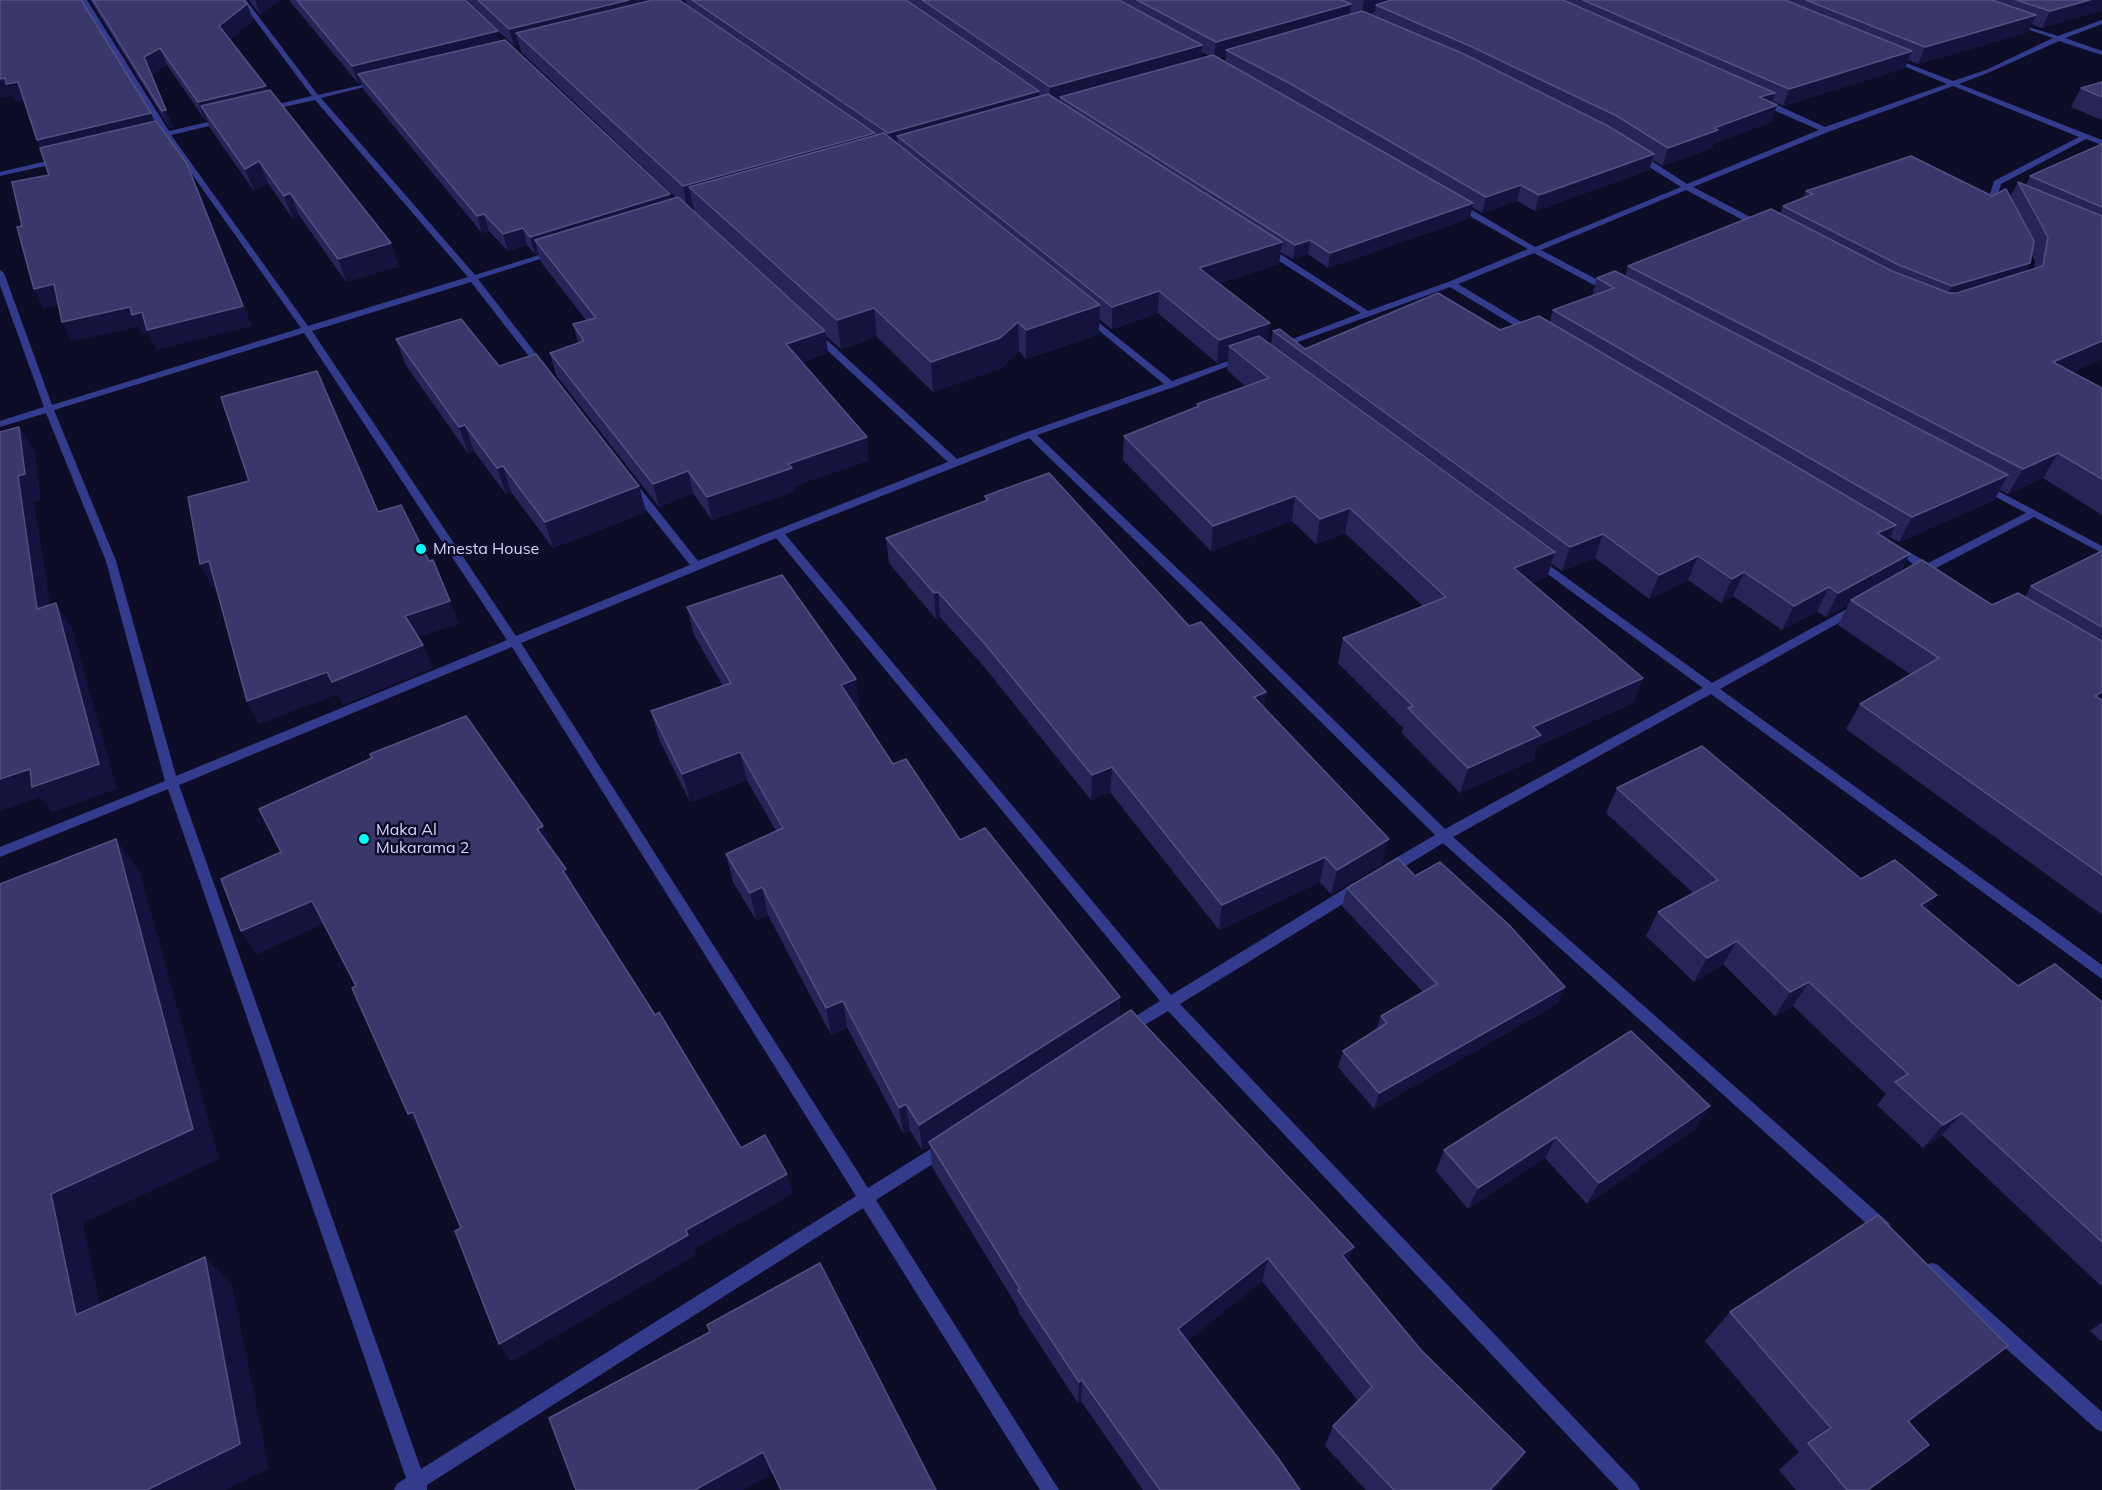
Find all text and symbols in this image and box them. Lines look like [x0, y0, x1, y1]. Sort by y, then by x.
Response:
place label: Mnesta House [433, 539, 539, 559]
marker: Mnesta House [414, 542, 428, 556]
place label: Maka Al Mukarama 2 [376, 820, 469, 858]
marker: Maka Al Mukarama 2 [357, 832, 371, 846]

